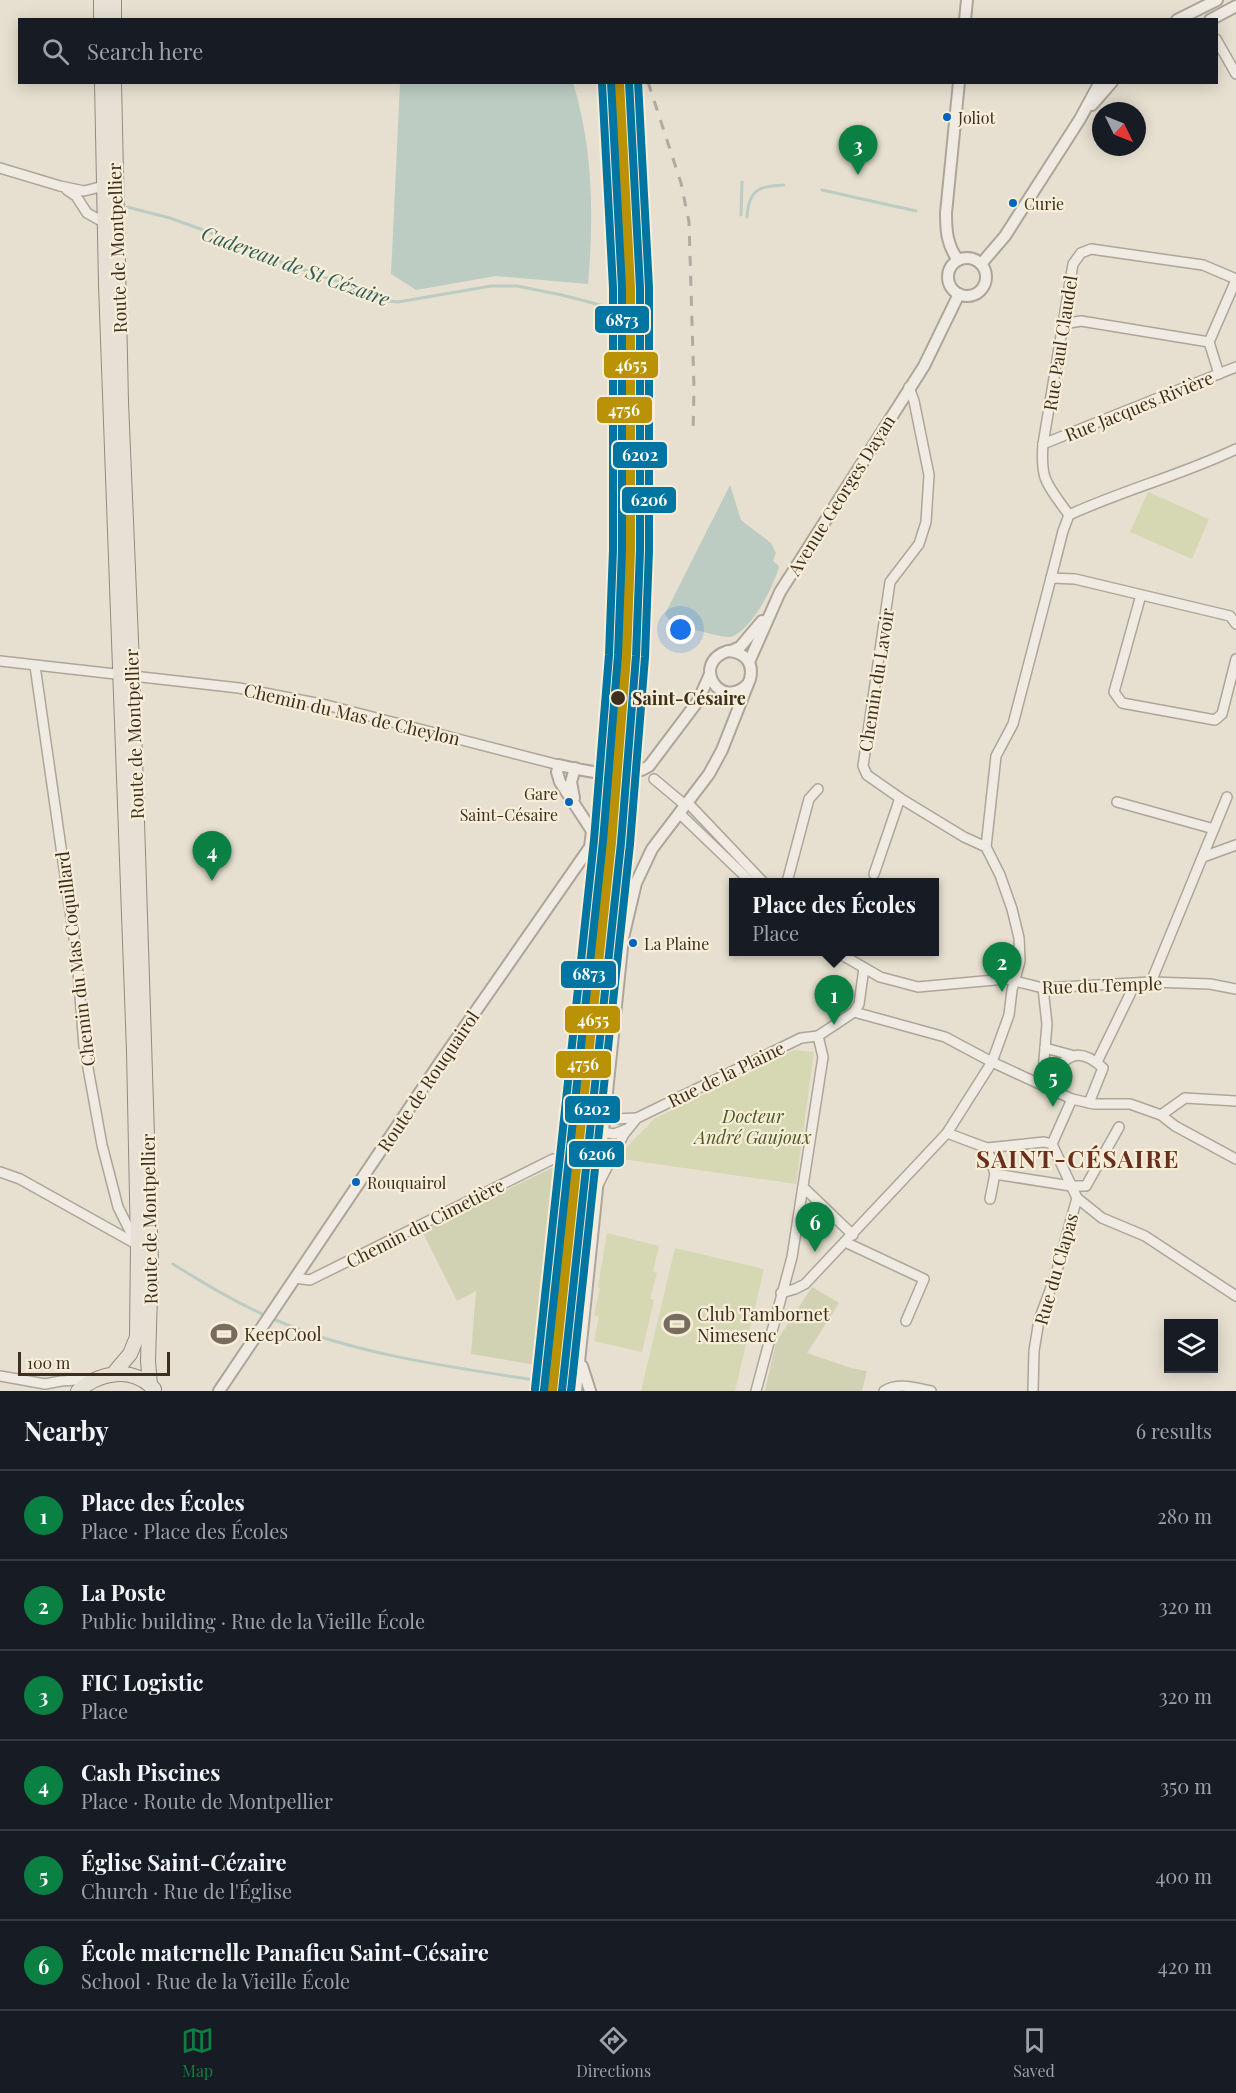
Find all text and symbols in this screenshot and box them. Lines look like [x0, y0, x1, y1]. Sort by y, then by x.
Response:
search box [18, 18, 1218, 84]
icon: search [39, 35, 72, 68]
text: Search here [87, 36, 203, 66]
north arrow [1092, 102, 1146, 156]
place label: Joliot [957, 107, 996, 128]
marker: Joliot [941, 111, 953, 123]
pin: 3 [838, 126, 878, 175]
street label: Route de Montpellier [102, 162, 132, 334]
place label: Curie [1024, 193, 1064, 214]
marker: Curie [1007, 197, 1019, 209]
water label: Cadereau de St Cézaire [198, 218, 394, 312]
street label: Rue Paul Claudel [1037, 274, 1083, 412]
line badge: 6873 [594, 305, 650, 334]
text: 6873 [605, 309, 639, 330]
line badge: 4655 [603, 351, 659, 379]
text: 4655 [615, 354, 647, 375]
street label: Rue Jacques Rivière [1061, 365, 1217, 447]
line badge: 4756 [596, 396, 653, 424]
text: 4756 [608, 399, 640, 420]
street label: Avenue Georges Dayan [781, 410, 900, 581]
line badge: 6202 [612, 441, 668, 469]
text: 6202 [622, 444, 658, 465]
line badge: 6206 [621, 486, 677, 514]
text: 6206 [631, 489, 667, 510]
street label: Chemin du Lavoir [853, 606, 899, 754]
your location [666, 615, 695, 644]
street label: Route de Montpellier [119, 648, 149, 820]
street label: Chemin du Mas de Cheylon [242, 677, 463, 751]
place label: Saint-Césaire [632, 686, 746, 710]
marker: Saint-Césaire [609, 689, 627, 707]
place label: Gare Saint-Césaire [460, 783, 558, 825]
marker: Gare Saint-Césaire [563, 796, 575, 808]
pin: 4 [192, 832, 232, 881]
street label: Chemin du Mas Coquillard [50, 850, 100, 1068]
popup [729, 878, 939, 956]
text: Place des Écoles [752, 889, 916, 919]
text: Place [752, 919, 799, 946]
place label: La Plaine [644, 933, 709, 954]
marker: La Plaine [627, 937, 639, 949]
pin: 2 [982, 942, 1022, 992]
line badge: 6873 [560, 960, 617, 989]
text: 6873 [572, 963, 606, 984]
street label: Rue du Temple [1041, 971, 1163, 999]
pin: 1 [814, 976, 854, 1025]
line badge: 4655 [564, 1005, 621, 1034]
street label: Route de Rouquairol [372, 1006, 484, 1156]
text: 4655 [577, 1009, 609, 1030]
street label: Rue de la Plaine [664, 1035, 788, 1113]
line badge: 4756 [555, 1050, 612, 1079]
text: 4756 [567, 1053, 599, 1074]
pin: 5 [1034, 1058, 1072, 1107]
line badge: 6202 [564, 1095, 621, 1124]
text: 6202 [574, 1098, 610, 1119]
park label: Docteur André Gaujoux [693, 1104, 812, 1149]
street label: Route de Montpellier [136, 1134, 162, 1304]
line badge: 6206 [568, 1140, 625, 1168]
district label: SAINT-CÉSAIRE [976, 1142, 1180, 1174]
text: 6206 [579, 1143, 615, 1164]
place label: Rouquairol [367, 1172, 447, 1193]
street label: Chemin du Cimetière [342, 1173, 508, 1273]
marker: Rouquairol [350, 1176, 362, 1188]
pin: 6 [796, 1202, 834, 1252]
street label: Rue du Clapas [1029, 1210, 1083, 1328]
place label: Club Tambornet Nimesenc [697, 1302, 830, 1347]
sports icon: Club Tambornet Nimesenc [662, 1309, 692, 1339]
sports icon: KeepCool [209, 1319, 239, 1349]
map controls [1164, 1319, 1218, 1373]
button: layers [1164, 1319, 1218, 1373]
place label: KeepCool [244, 1322, 322, 1346]
scale bar [18, 1349, 170, 1376]
text: 100 m [27, 1352, 70, 1373]
text: Nearby [24, 1413, 109, 1448]
text: 6 results [1136, 1417, 1212, 1444]
text: Place des Écoles [81, 1487, 245, 1517]
text: 1 [40, 1502, 47, 1529]
text: 280 m [1157, 1502, 1212, 1529]
text: Place · Place des Écoles [81, 1517, 288, 1544]
text: La Poste [81, 1577, 166, 1607]
text: 2 [38, 1592, 49, 1619]
text: 320 m [1159, 1592, 1212, 1619]
text: Public building · Rue de la Vieille École [81, 1607, 425, 1634]
text: FIC Logistic [81, 1667, 203, 1697]
text: 3 [39, 1682, 48, 1709]
text: 320 m [1159, 1682, 1212, 1709]
text: Place [81, 1697, 128, 1724]
text: Cash Piscines [81, 1757, 220, 1787]
text: 4 [38, 1772, 49, 1799]
text: 350 m [1160, 1772, 1212, 1799]
text: Place · Route de Montpellier [81, 1787, 333, 1814]
text: Église Saint-Cézaire [81, 1847, 287, 1877]
text: 5 [39, 1862, 48, 1889]
text: 400 m [1155, 1862, 1212, 1889]
text: Church · Rue de l'Église [81, 1877, 292, 1904]
text: École maternelle Panafieu Saint-Césaire [81, 1937, 489, 1967]
text: 6 [38, 1952, 49, 1979]
text: 420 m [1158, 1952, 1212, 1979]
text: School · Rue de la Vieille École [81, 1967, 350, 1994]
tab: Map [181, 2024, 214, 2081]
tab: Directions [576, 2024, 651, 2081]
tab: Saved [1013, 2024, 1055, 2081]

